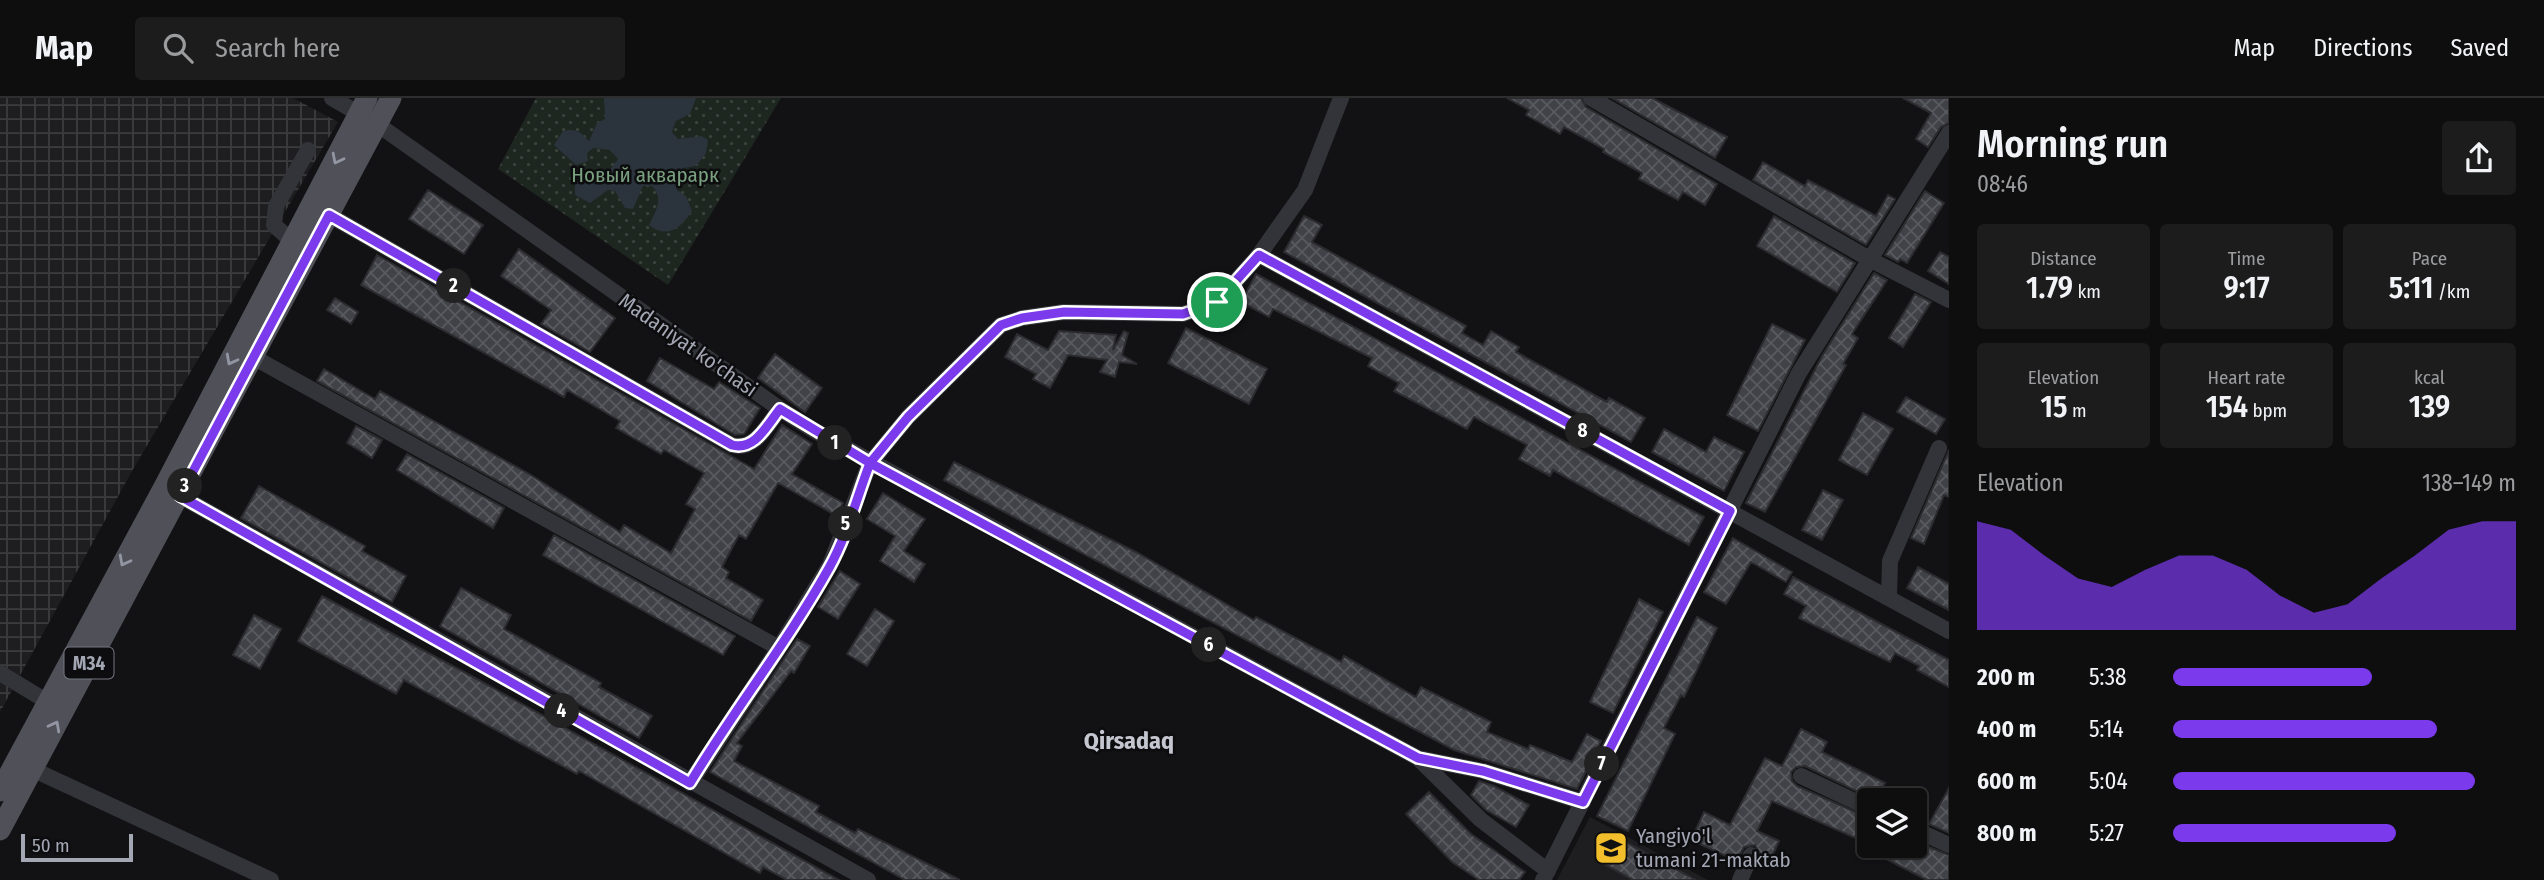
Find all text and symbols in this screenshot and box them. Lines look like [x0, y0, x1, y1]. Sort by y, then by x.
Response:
search box [135, 17, 625, 80]
text: Map [35, 28, 93, 68]
icon: search [159, 29, 197, 67]
text: Search here [215, 33, 340, 64]
text: Map [2234, 34, 2275, 62]
text: Directions [2313, 34, 2412, 62]
text: Saved [2450, 34, 2509, 62]
text: Morning run [1977, 121, 2168, 167]
button: share [2442, 121, 2516, 195]
one-way arrow [331, 152, 345, 164]
park label: Новый акварарк [571, 162, 719, 188]
text: 08:46 [1977, 170, 2028, 198]
text: Distance [2030, 247, 2097, 270]
text: Time [2228, 247, 2265, 270]
text: Pace [2412, 247, 2447, 270]
pin: 2 [436, 268, 472, 304]
text: 1.79 [2026, 270, 2073, 306]
text: 9:17 [2223, 270, 2270, 306]
text: 5:11 [2389, 270, 2433, 306]
pin [1187, 272, 1247, 332]
text: 2 [449, 274, 458, 297]
text: km [2073, 280, 2101, 303]
text: /km [2433, 280, 2470, 303]
icon: arrive [1198, 283, 1236, 321]
street label: Madaniyat ko'chasi [614, 288, 762, 402]
one-way arrow [225, 353, 239, 366]
text: Elevation [2028, 366, 2099, 389]
text: Heart rate [2207, 366, 2286, 389]
text: kcal [2414, 366, 2445, 389]
text: 15 [2040, 389, 2067, 425]
text: 154 [2206, 389, 2248, 425]
text: 139 [2409, 389, 2450, 425]
text: m [2067, 399, 2087, 422]
text: bpm [2248, 399, 2287, 422]
pin: 8 [1566, 414, 1600, 448]
text: 8 [1577, 419, 1588, 442]
pin: 1 [818, 426, 852, 460]
text: 1 [830, 431, 839, 454]
pin: 3 [168, 468, 202, 504]
text: Elevation [1977, 469, 2064, 497]
text: 138–149 m [2422, 469, 2516, 497]
text: 3 [180, 474, 189, 497]
pin: 5 [828, 506, 864, 542]
text: 5 [841, 512, 850, 535]
one-way arrow [119, 554, 132, 567]
pin: 6 [1192, 628, 1226, 662]
text: 6 [1204, 633, 1213, 656]
road number: M34 [64, 648, 114, 678]
text: 200 m [1977, 663, 2035, 691]
text: 5:38 [2089, 663, 2127, 691]
pin: 4 [544, 694, 580, 728]
text: 4 [557, 699, 566, 722]
text: 400 m [1977, 715, 2036, 743]
text: 5:14 [2089, 715, 2124, 743]
one-way arrow [47, 721, 60, 733]
district label: Qirsadaq [1084, 727, 1174, 755]
pin: 7 [1584, 746, 1620, 782]
text: 7 [1597, 752, 1606, 775]
text: 600 m [1977, 767, 2036, 795]
text: 5:04 [2089, 767, 2128, 795]
map controls [1857, 788, 1927, 858]
button: layers [1857, 788, 1927, 858]
text: 800 m [1977, 819, 2037, 847]
text: 5:27 [2089, 819, 2124, 847]
place label: Yangiyo'l tumani 21-maktab [1636, 823, 1791, 873]
school or university icon: Yangiyo'l tumani 21-maktab [1592, 829, 1630, 867]
scale bar [21, 831, 133, 863]
text: 50 m [32, 834, 70, 857]

